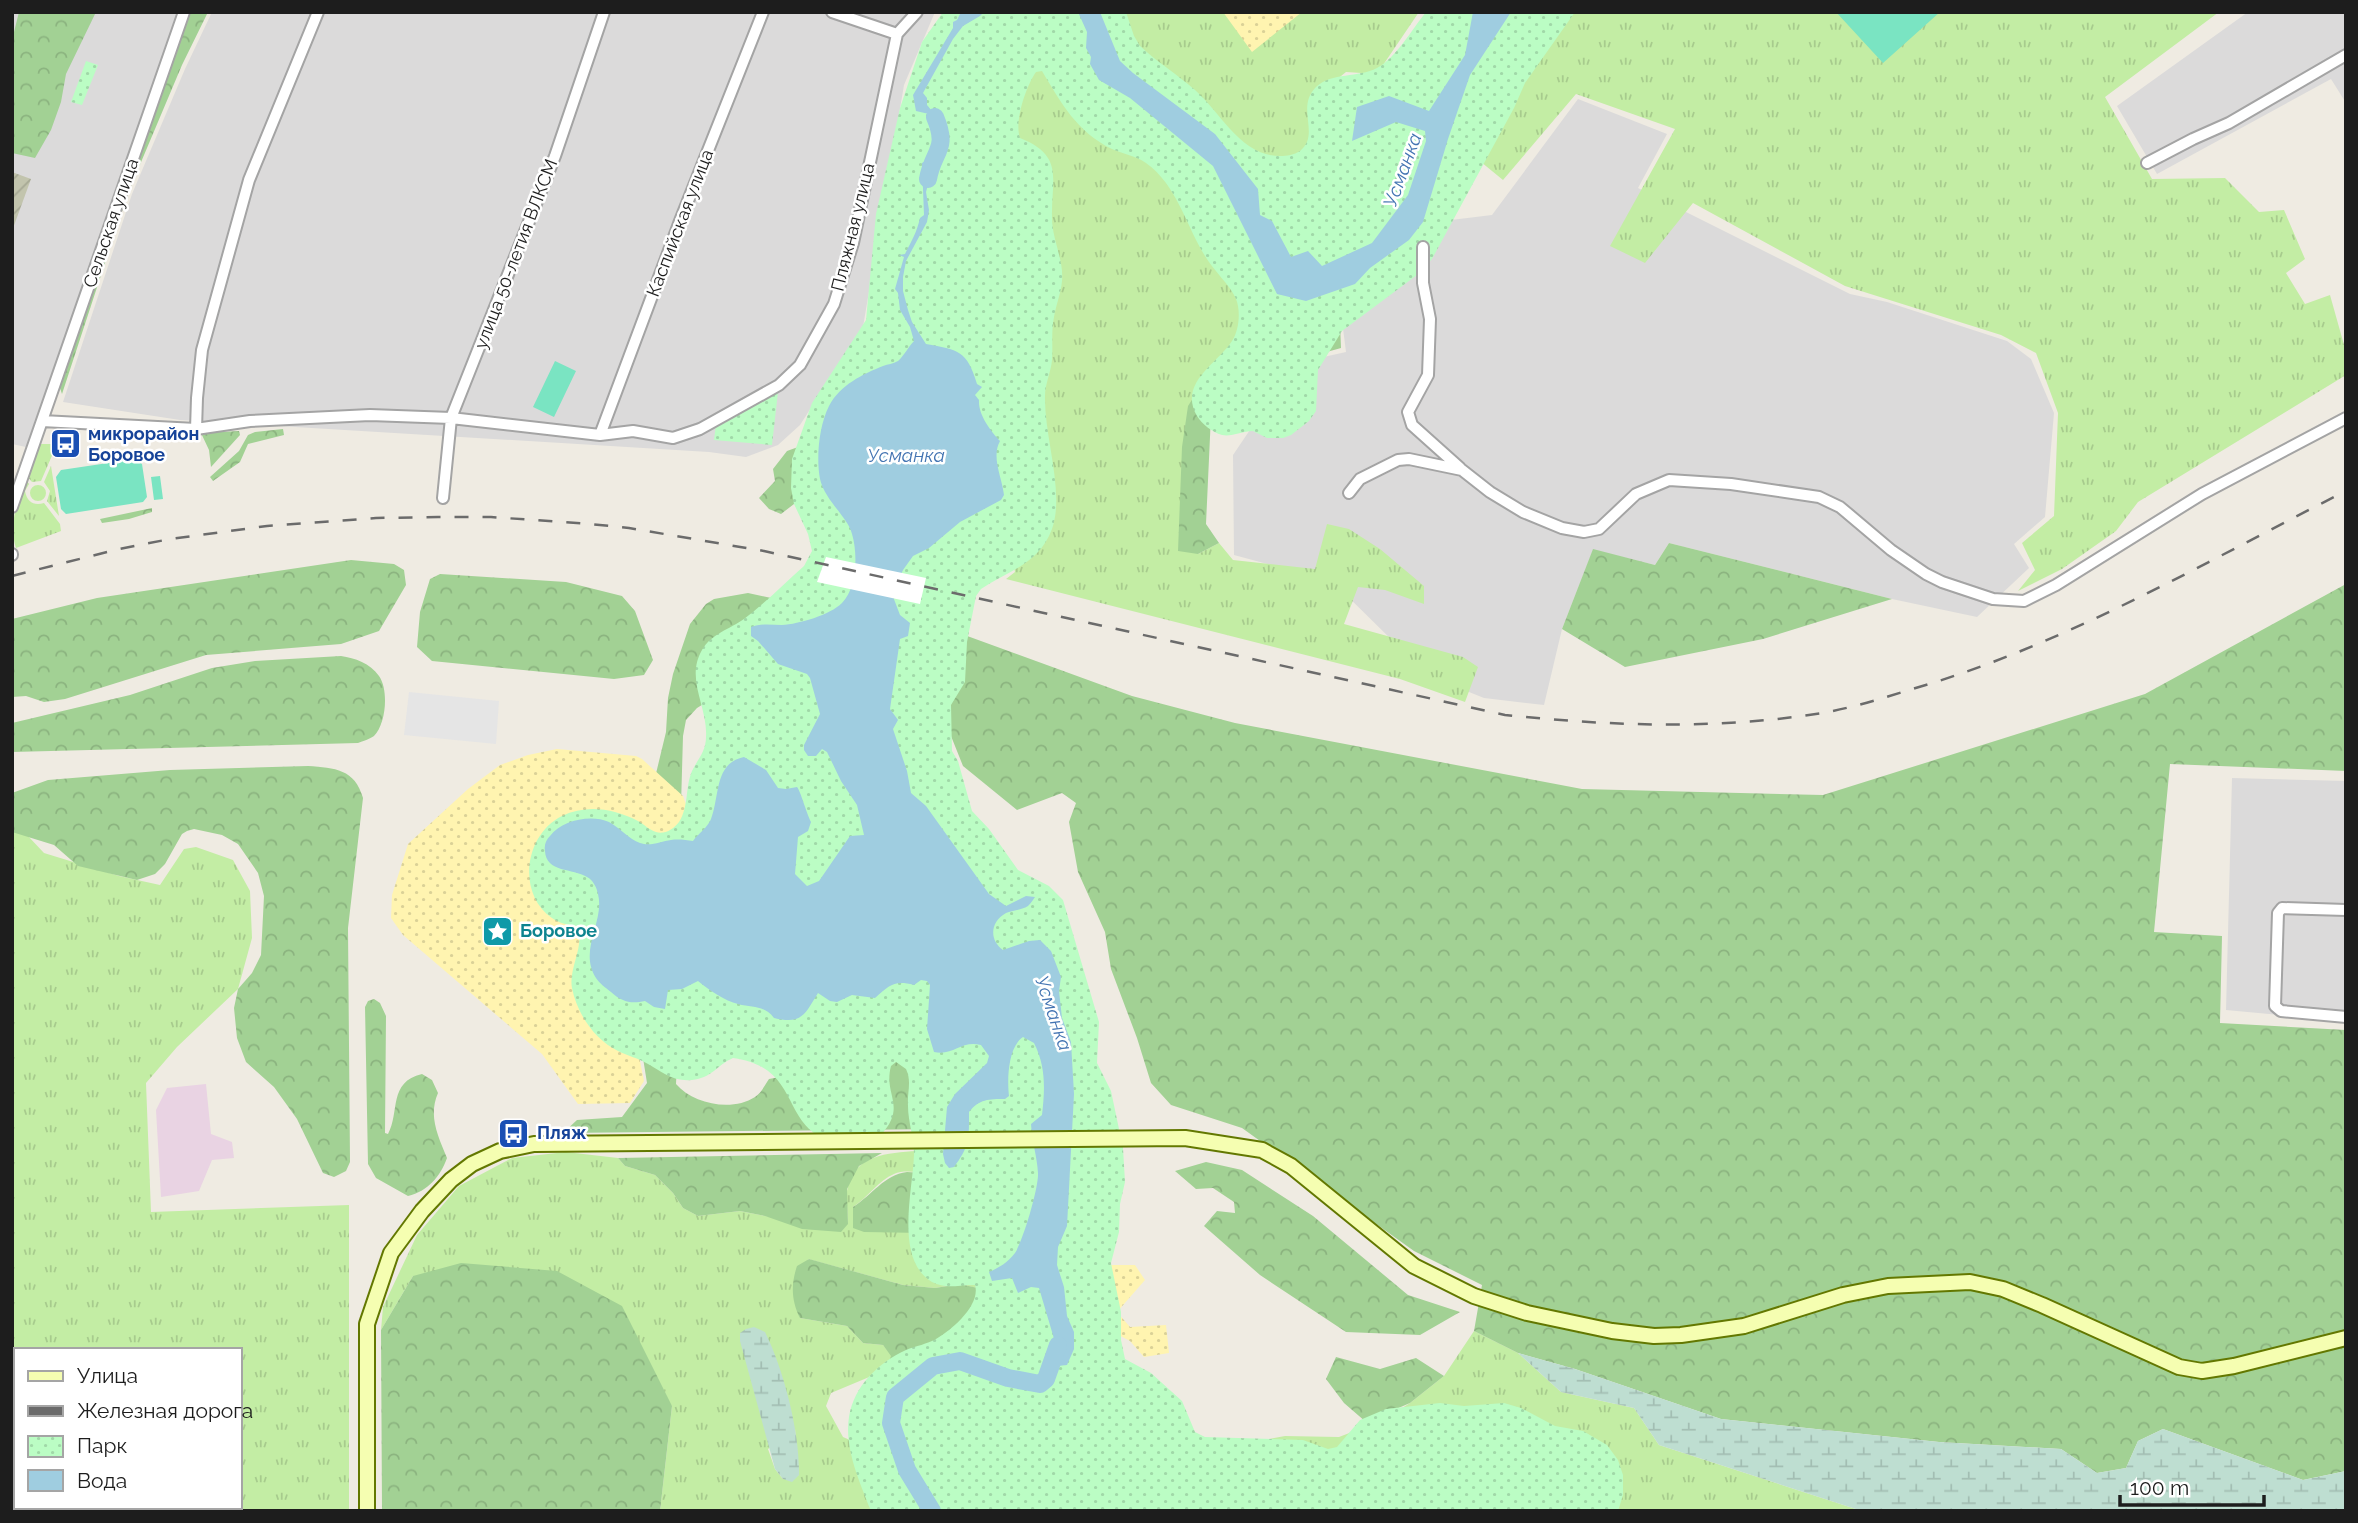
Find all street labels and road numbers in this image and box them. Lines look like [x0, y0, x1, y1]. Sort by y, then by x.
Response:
street label: Каспийская улица [642, 146, 717, 299]
street label: Сельская улица [79, 155, 142, 290]
street label: улица 50-летия ВЛКСМ [470, 156, 562, 352]
street label: Пляжная улица [826, 161, 879, 293]

